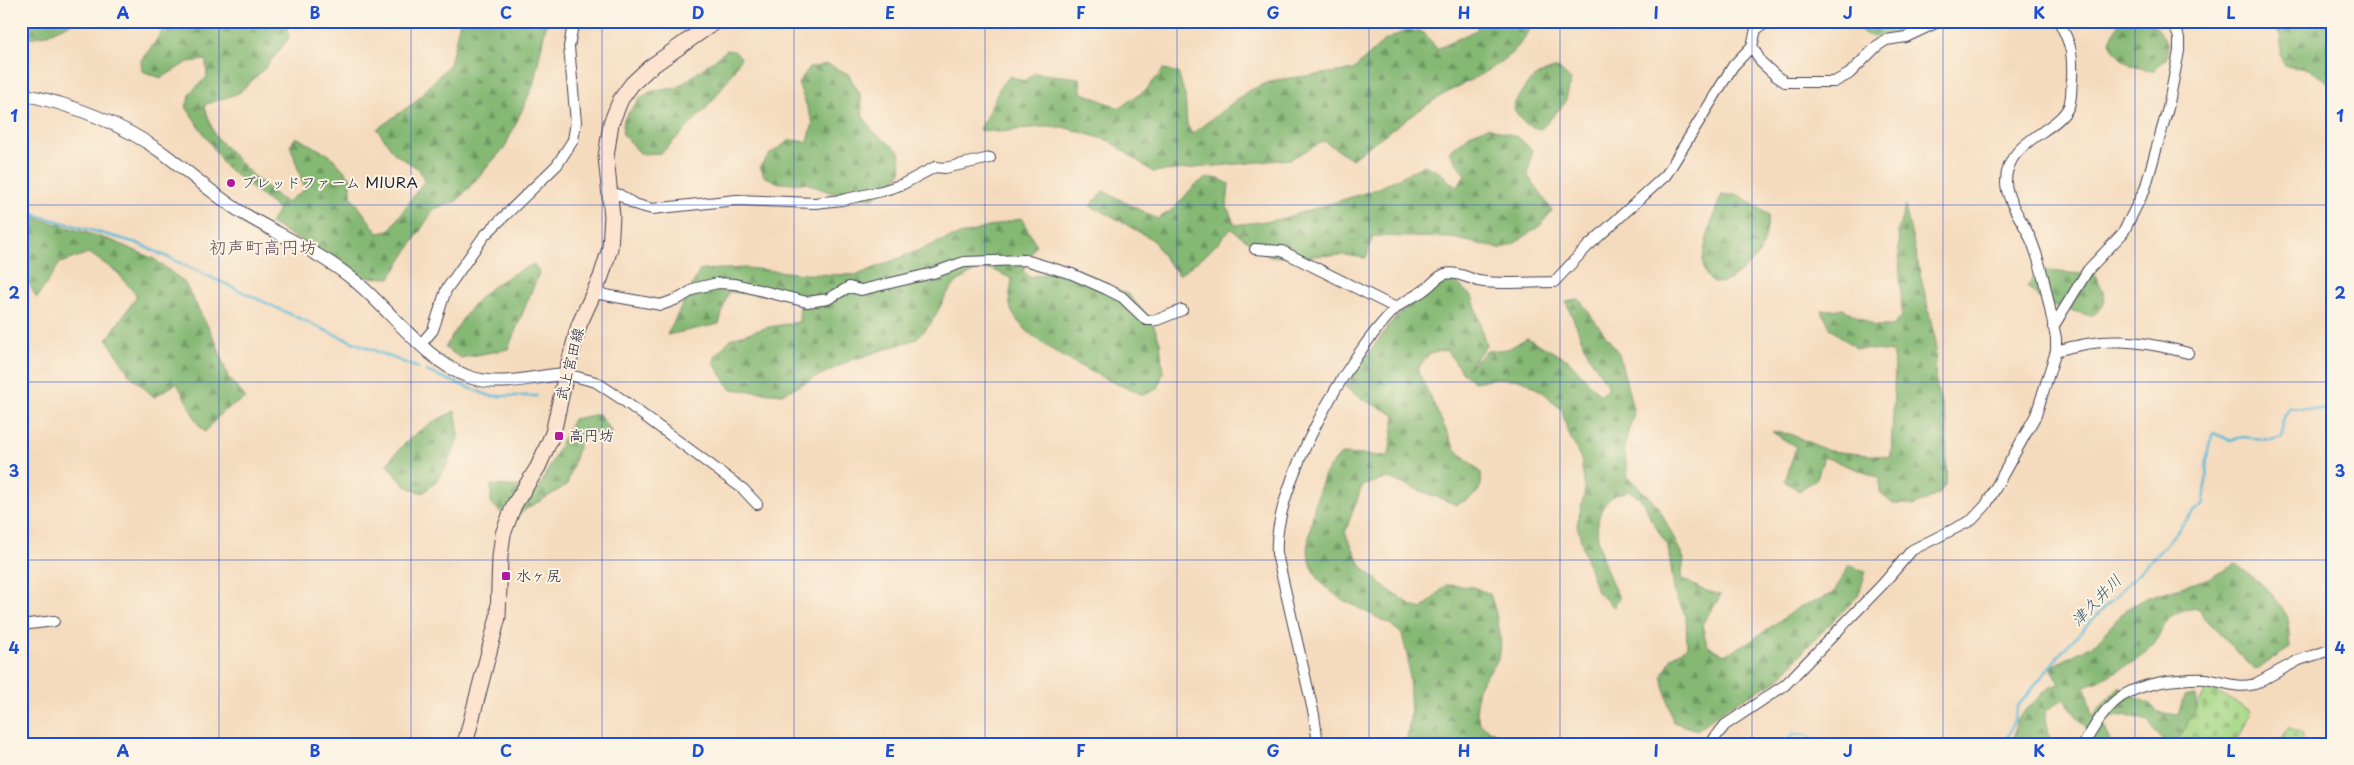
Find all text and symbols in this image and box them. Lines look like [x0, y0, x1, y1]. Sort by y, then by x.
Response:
text: A [117, 0, 130, 24]
text: B [310, 0, 321, 24]
text: C [500, 0, 512, 24]
text: D [692, 0, 704, 24]
text: E [885, 0, 895, 24]
text: F [1076, 0, 1086, 24]
text: G [1266, 0, 1280, 24]
text: H [1458, 0, 1470, 24]
text: I [1653, 0, 1659, 24]
text: J [1843, 0, 1853, 24]
text: K [2033, 0, 2045, 24]
text: L [2226, 0, 2236, 24]
text: 1 [10, 103, 18, 127]
text: 1 [2336, 103, 2344, 127]
place label: ブレッドファーム MIURA [241, 170, 418, 193]
marker: ブレッドファーム MIURA [225, 177, 237, 189]
district label: 初声町高円坊 [209, 233, 317, 260]
text: 2 [8, 280, 20, 304]
text: 2 [2334, 280, 2346, 304]
street label: 武上宮田線 [548, 324, 589, 403]
place label: 高円坊 [569, 423, 614, 446]
marker: 高円坊 [553, 430, 565, 442]
text: 3 [9, 458, 19, 482]
text: 3 [2335, 458, 2345, 482]
place label: 水ヶ尻 [516, 563, 561, 586]
water label: 津久井川 [2064, 568, 2126, 631]
marker: 水ヶ尻 [500, 570, 512, 582]
text: 4 [9, 635, 20, 659]
text: 4 [2335, 635, 2346, 659]
text: A [117, 738, 130, 762]
text: B [310, 738, 321, 762]
text: C [500, 738, 512, 762]
text: D [692, 738, 704, 762]
text: E [885, 738, 895, 762]
text: F [1076, 738, 1086, 762]
text: G [1266, 738, 1280, 762]
text: H [1458, 738, 1470, 762]
text: I [1653, 738, 1659, 762]
text: J [1843, 738, 1853, 762]
text: K [2033, 738, 2045, 762]
text: L [2226, 738, 2236, 762]

